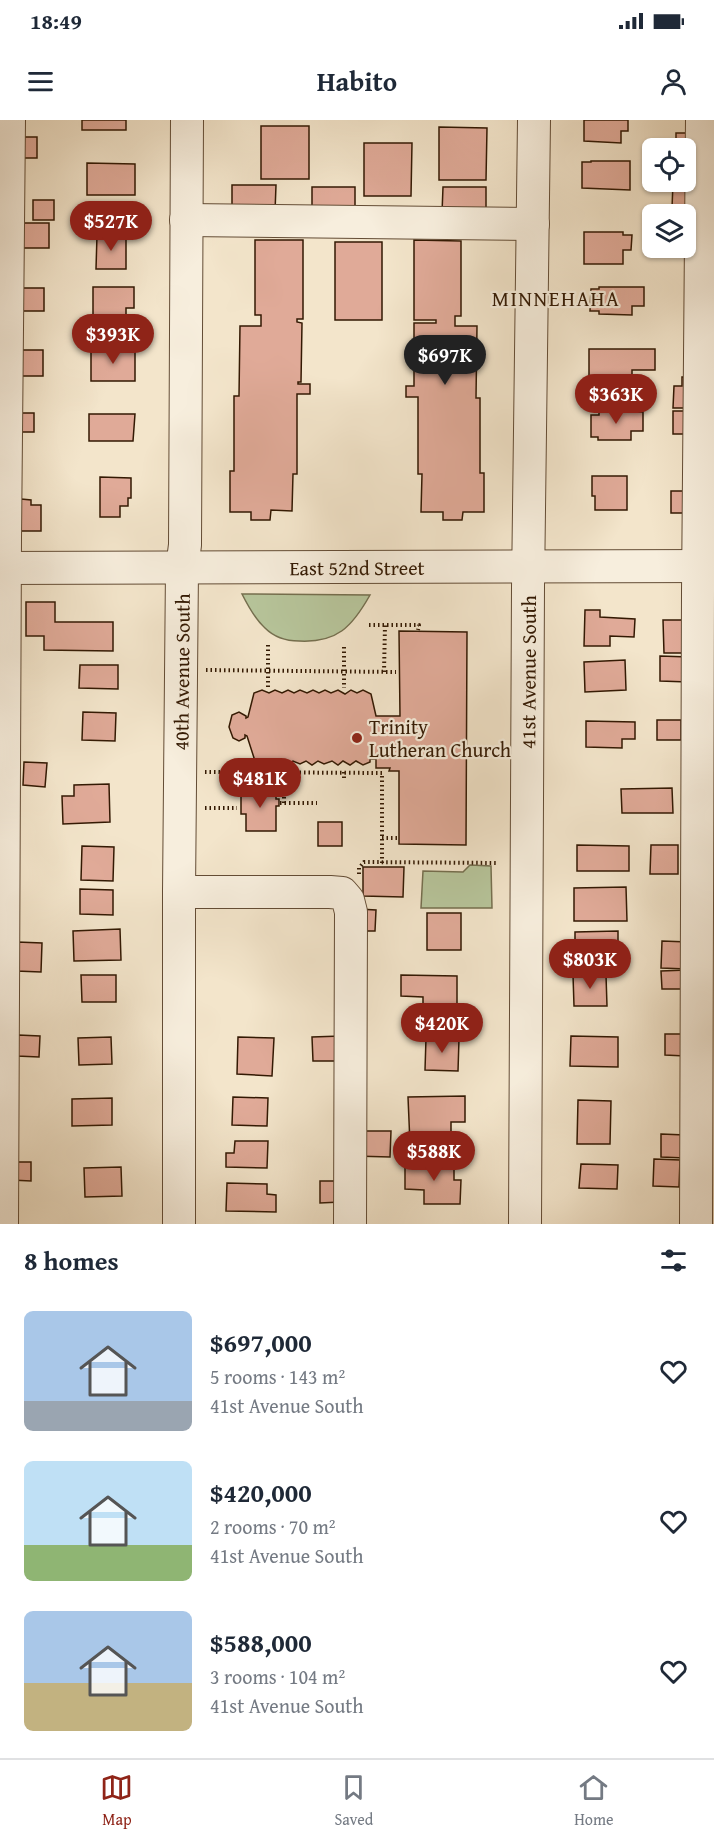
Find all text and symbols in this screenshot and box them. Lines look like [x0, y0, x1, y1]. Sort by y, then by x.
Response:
text: 18:49 [30, 5, 82, 37]
text: Habito [317, 61, 397, 101]
icon: menu [24, 65, 57, 98]
icon: person [657, 65, 690, 98]
map controls [642, 138, 696, 258]
button: locate [642, 138, 696, 192]
pin: $527K [69, 201, 153, 252]
button: layers [642, 204, 696, 258]
text: $527K [84, 206, 138, 235]
district label: MINNEHAHA [492, 283, 620, 314]
pin: $393K [71, 314, 155, 365]
text: $393K [86, 319, 140, 348]
pin: $697K [403, 335, 487, 386]
text: $697K [418, 340, 472, 369]
pin: $363K [574, 374, 658, 425]
text: $363K [589, 379, 643, 408]
street label: East 52nd Street [289, 552, 425, 582]
street label: 40th Avenue South [166, 593, 196, 751]
street label: 41st Avenue South [513, 595, 542, 749]
place label: Trinity Lutheran Church [369, 712, 511, 764]
marker: Trinity Lutheran Church [350, 731, 364, 745]
pin: $481K [218, 758, 302, 809]
text: $481K [233, 763, 287, 792]
pin: $803K [548, 939, 632, 990]
text: $803K [563, 944, 617, 973]
pin: $420K [400, 1003, 484, 1054]
text: $420K [415, 1008, 469, 1037]
pin: $588K [392, 1131, 476, 1182]
text: $588K [407, 1136, 461, 1165]
text: 8 homes [24, 1241, 119, 1280]
icon: filters [657, 1244, 690, 1277]
text: $697,000 [210, 1323, 312, 1362]
icon: home [72, 1335, 144, 1407]
icon: heart [657, 1355, 690, 1388]
text: 5 rooms · 143 m² [210, 1362, 345, 1391]
text: 41st Avenue South [210, 1391, 364, 1420]
text: $420,000 [210, 1473, 312, 1512]
icon: home [72, 1485, 144, 1557]
icon: heart [657, 1505, 690, 1538]
text: 2 rooms · 70 m² [210, 1512, 336, 1541]
text: 41st Avenue South [210, 1541, 364, 1570]
text: $588,000 [210, 1623, 312, 1662]
icon: home [72, 1635, 144, 1707]
icon: heart [657, 1655, 690, 1688]
text: 3 rooms · 104 m² [210, 1662, 345, 1691]
text: 41st Avenue South [210, 1691, 364, 1720]
tab: Map [100, 1771, 133, 1831]
tab: Saved [334, 1771, 373, 1831]
tab: Home [574, 1771, 614, 1831]

